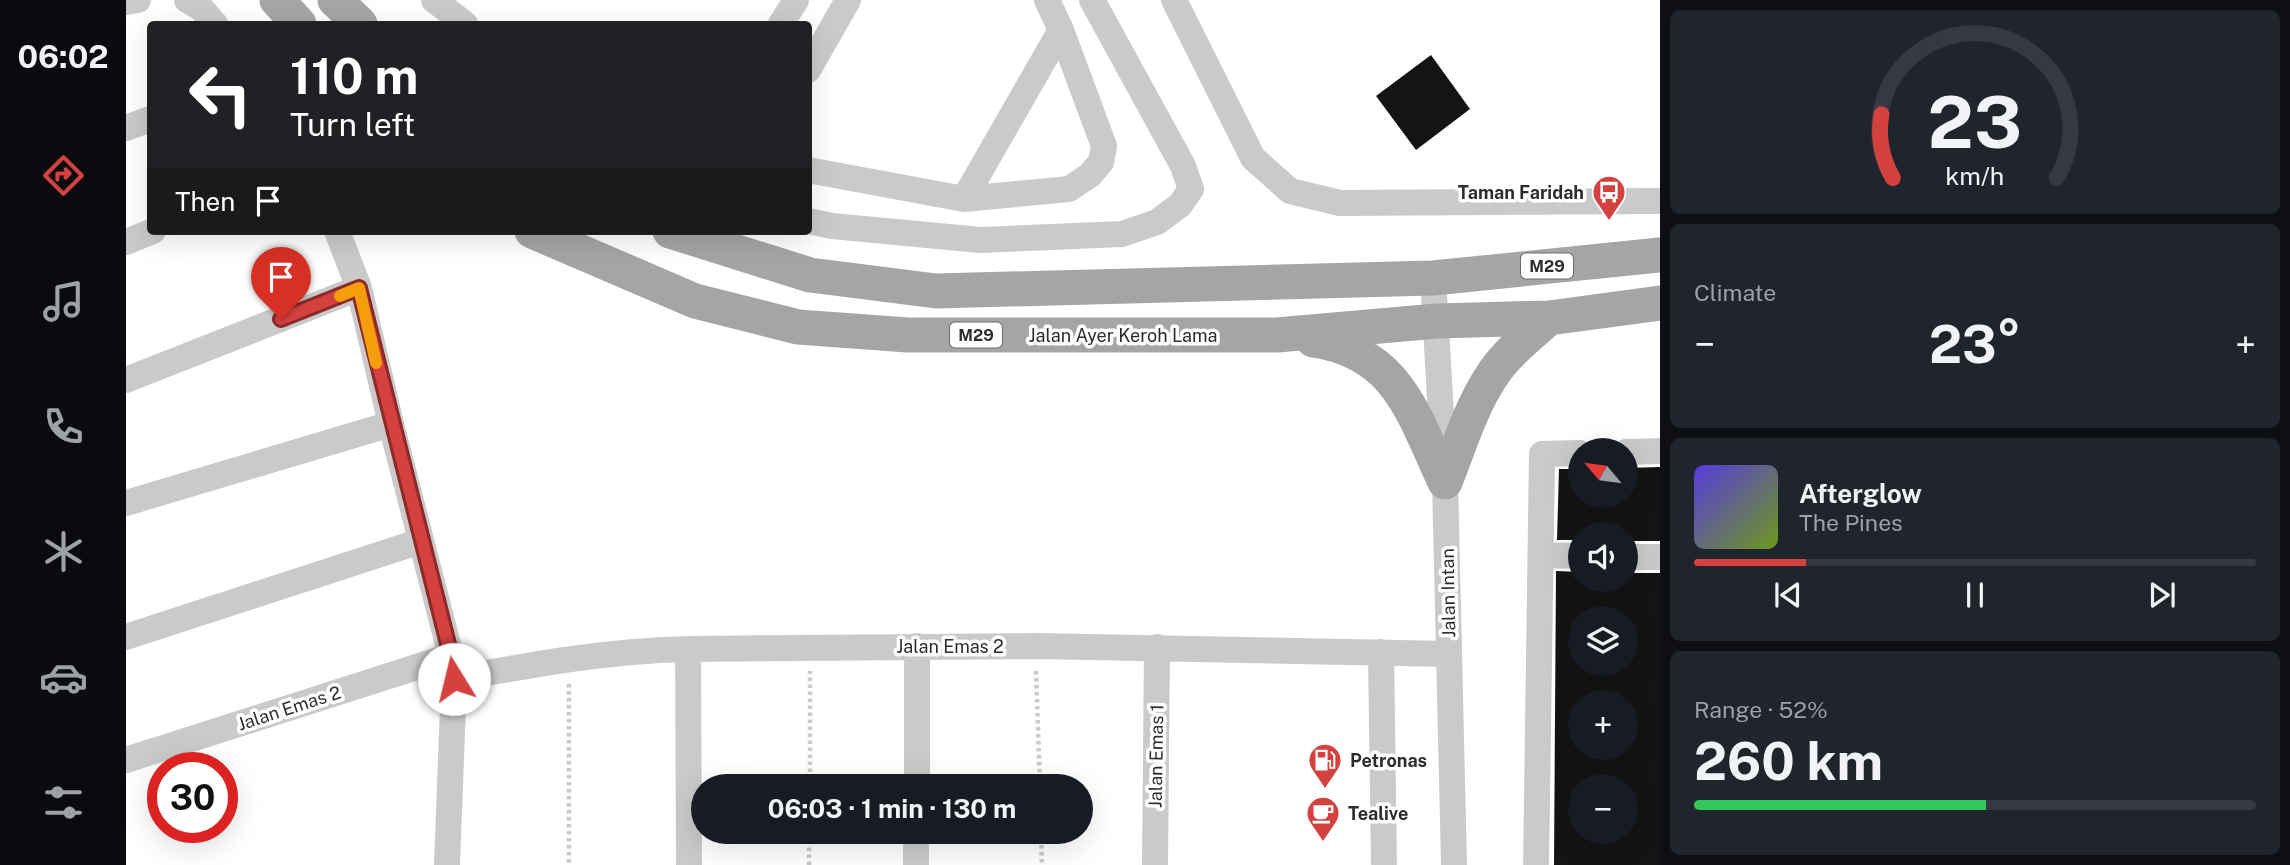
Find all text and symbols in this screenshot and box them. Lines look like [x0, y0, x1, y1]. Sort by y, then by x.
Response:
text: 06:02 [17, 38, 109, 75]
text: 110 m [290, 47, 418, 105]
icon: left [175, 49, 266, 140]
text: 23 [1928, 79, 2022, 164]
text: Turn left [290, 106, 415, 143]
icon: directions [39, 151, 88, 200]
text: km/h [1946, 161, 2004, 191]
bus stop icon: Taman Faridah [1590, 173, 1628, 222]
icon: arrive [249, 182, 287, 220]
place label: Taman Faridah [1458, 182, 1584, 203]
text: Then [175, 186, 235, 217]
pin [251, 247, 311, 319]
road number: M29 [1521, 254, 1573, 278]
icon: arrive [262, 258, 300, 296]
icon: music [39, 277, 88, 326]
text: Climate [1694, 279, 1776, 306]
text: 23° [1929, 314, 2021, 375]
road number: M29 [950, 322, 1002, 348]
text: − [1694, 322, 1715, 367]
text: + [2235, 322, 2256, 367]
street label: Jalan Ayer Keroh Lama [1028, 325, 1218, 346]
icon: phone [39, 402, 88, 451]
north arrow [1568, 438, 1638, 508]
map controls [1568, 438, 1638, 844]
text: Afterglow [1799, 478, 1922, 509]
text: The Pines [1799, 509, 1903, 536]
button: sound [1568, 522, 1638, 592]
icon: climate [39, 527, 88, 576]
street label: Jalan Intan [1437, 548, 1459, 638]
icon: previous [1769, 576, 1807, 614]
icon: pause [1956, 576, 1994, 614]
icon: next [2143, 576, 2181, 614]
button: layers [1568, 606, 1638, 676]
street label: Jalan Emas 2 [896, 636, 1004, 657]
position arrow [417, 642, 491, 716]
icon: car [39, 653, 88, 702]
street label: Jalan Emas 2 [235, 681, 343, 735]
button: + [1568, 690, 1638, 760]
text: Range · 52% [1694, 696, 1828, 723]
street label: Jalan Emas 1 [1145, 704, 1167, 808]
text: 260 km [1694, 731, 1883, 792]
fuel station icon: Petronas [1306, 741, 1344, 790]
place label: Petronas [1350, 750, 1427, 771]
speed limit sign: 30 [147, 752, 238, 843]
button: − [1568, 774, 1638, 844]
icon: filters [39, 778, 88, 827]
text: 06:03 · 1 min · 130 m [768, 793, 1016, 824]
cafe icon: Tealive [1304, 794, 1342, 843]
place label: Tealive [1348, 803, 1408, 824]

